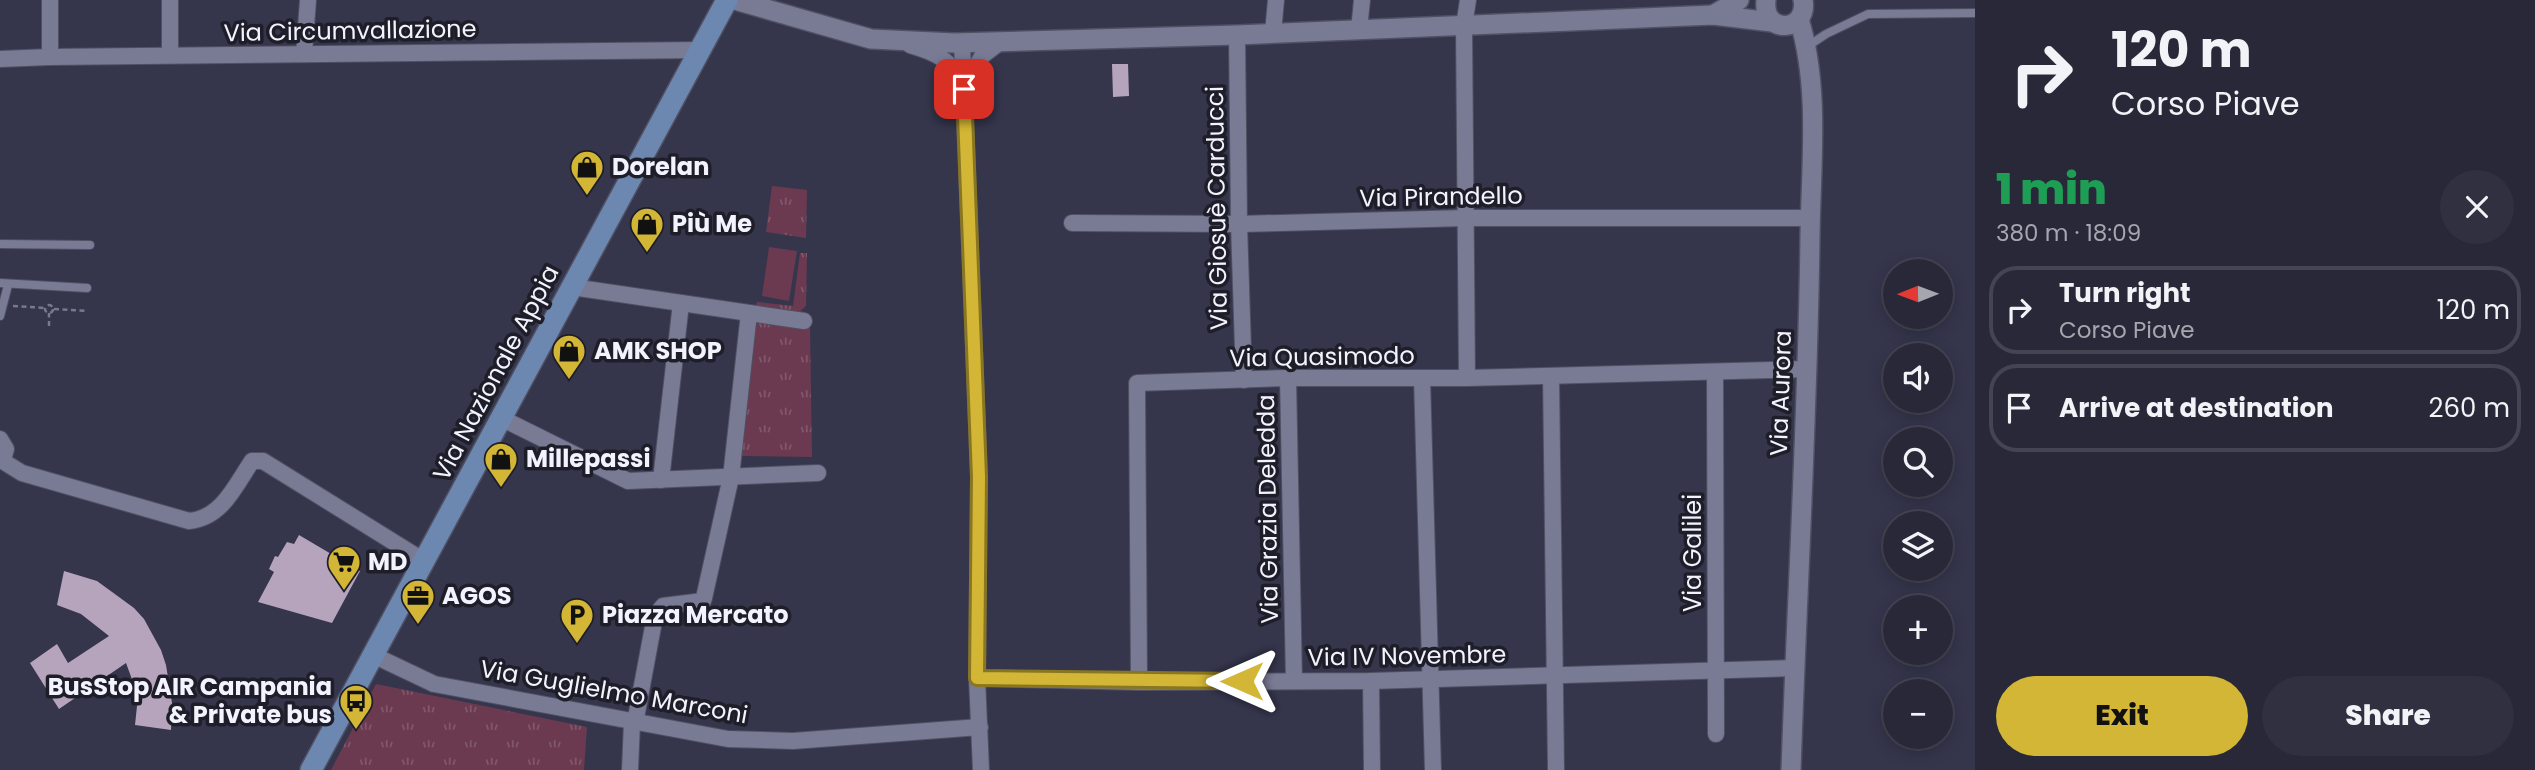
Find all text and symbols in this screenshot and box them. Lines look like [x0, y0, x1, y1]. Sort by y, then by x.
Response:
street label: Via Circumvallazione [223, 12, 477, 49]
text: 120 m [2111, 16, 2252, 84]
icon: right [1996, 28, 2087, 119]
pin [934, 59, 994, 119]
icon: arrive [945, 70, 983, 108]
text: Corso Piave [2111, 81, 2300, 126]
street label: Via Giosuè Carducci [1198, 86, 1235, 330]
shop icon: Dorelan [568, 148, 606, 197]
place label: Dorelan [612, 150, 709, 183]
text: 1 min [1996, 160, 2107, 219]
button: close [2440, 170, 2514, 244]
street label: Via Pirandello [1359, 179, 1523, 214]
shop icon: Più Me [628, 205, 666, 254]
place label: Più Me [672, 207, 752, 240]
text: 380 m · 18:09 [1996, 217, 2141, 249]
street label: Via Nazionale Appia [425, 259, 566, 486]
north arrow [1883, 259, 1953, 329]
map controls [1883, 259, 1953, 749]
text: Turn right [2059, 275, 2191, 311]
icon: right [2000, 291, 2038, 329]
text: 120 m [2437, 292, 2510, 328]
text: Corso Piave [2059, 314, 2195, 346]
street label: Via Aurora [1762, 330, 1799, 456]
shop icon: AMK SHOP [550, 332, 588, 381]
place label: AMK SHOP [594, 334, 722, 367]
street label: Via Quasimodo [1229, 338, 1415, 375]
button: sound [1883, 343, 1953, 413]
icon: arrive [2000, 389, 2038, 427]
text: Arrive at destination [2059, 390, 2334, 426]
text: 260 m [2428, 390, 2510, 426]
street label: Via Grazia Deledda [1249, 394, 1286, 624]
button: search [1883, 427, 1953, 497]
shop icon: Millepassi [482, 440, 520, 489]
place label: Millepassi [526, 442, 651, 475]
street label: Via Galilei [1676, 494, 1709, 612]
button: layers [1883, 511, 1953, 581]
supermarket icon: MD [325, 543, 363, 592]
place label: MD [368, 545, 407, 578]
office icon: AGOS [399, 577, 437, 626]
place label: AGOS [442, 579, 512, 612]
button: + [1883, 595, 1953, 665]
parking icon: Piazza Mercato [558, 596, 596, 645]
place label: Piazza Mercato [602, 598, 788, 631]
street label: Via IV Novembre [1307, 637, 1507, 674]
position arrow [1205, 644, 1279, 718]
street label: Via Guglielmo Marconi [478, 652, 750, 731]
place label: BusStop AIR Campania & Private bus [48, 670, 332, 731]
button: Exit [1996, 676, 2248, 756]
button: Share [2262, 676, 2514, 756]
button: − [1883, 679, 1953, 749]
bus stop icon: BusStop AIR Campania & Private bus [337, 682, 375, 731]

